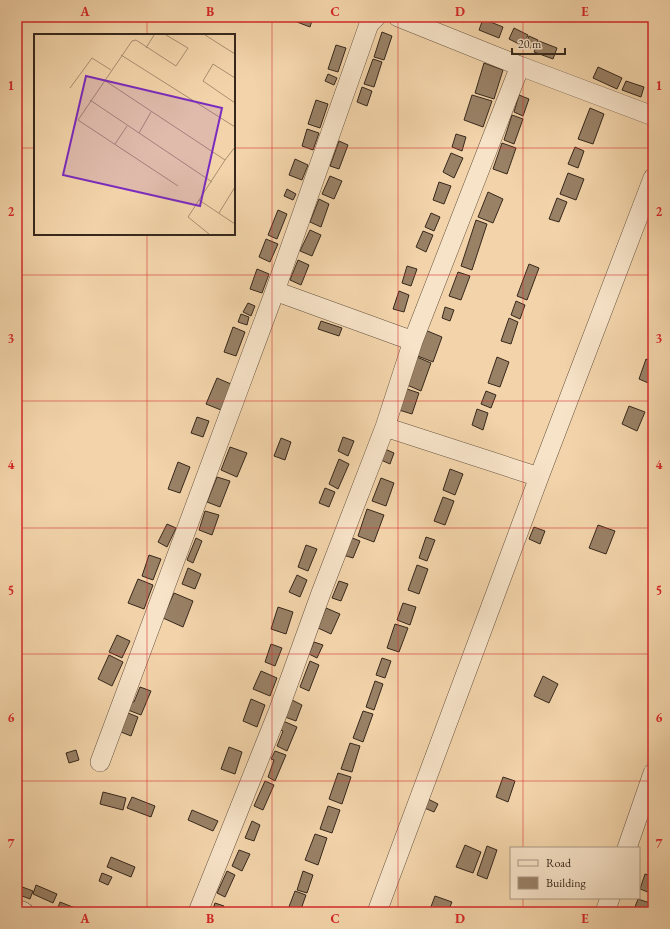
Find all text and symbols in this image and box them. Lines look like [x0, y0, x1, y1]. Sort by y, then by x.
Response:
text: A [79, 3, 90, 20]
text: B [206, 3, 214, 20]
text: C [330, 3, 340, 20]
text: D [455, 3, 465, 20]
text: E [581, 3, 589, 20]
scale bar [512, 30, 565, 56]
inset map [34, 34, 235, 235]
text: 20 m [518, 36, 542, 52]
text: 1 [8, 77, 15, 94]
text: 1 [656, 77, 663, 94]
text: 2 [8, 203, 15, 220]
text: 2 [656, 203, 663, 220]
text: 3 [8, 330, 15, 347]
text: 3 [656, 330, 663, 347]
text: 4 [8, 456, 15, 473]
text: 4 [656, 456, 663, 473]
text: 5 [8, 582, 14, 599]
text: 5 [656, 582, 662, 599]
text: 6 [8, 709, 15, 726]
text: 6 [656, 709, 663, 726]
text: 7 [8, 835, 15, 852]
text: 7 [656, 835, 663, 852]
legend [510, 847, 640, 899]
text: Road [546, 855, 572, 871]
text: Building [546, 875, 587, 891]
text: A [79, 910, 90, 927]
text: B [206, 910, 214, 927]
text: C [330, 910, 340, 927]
text: D [455, 910, 465, 927]
text: E [581, 910, 589, 927]

